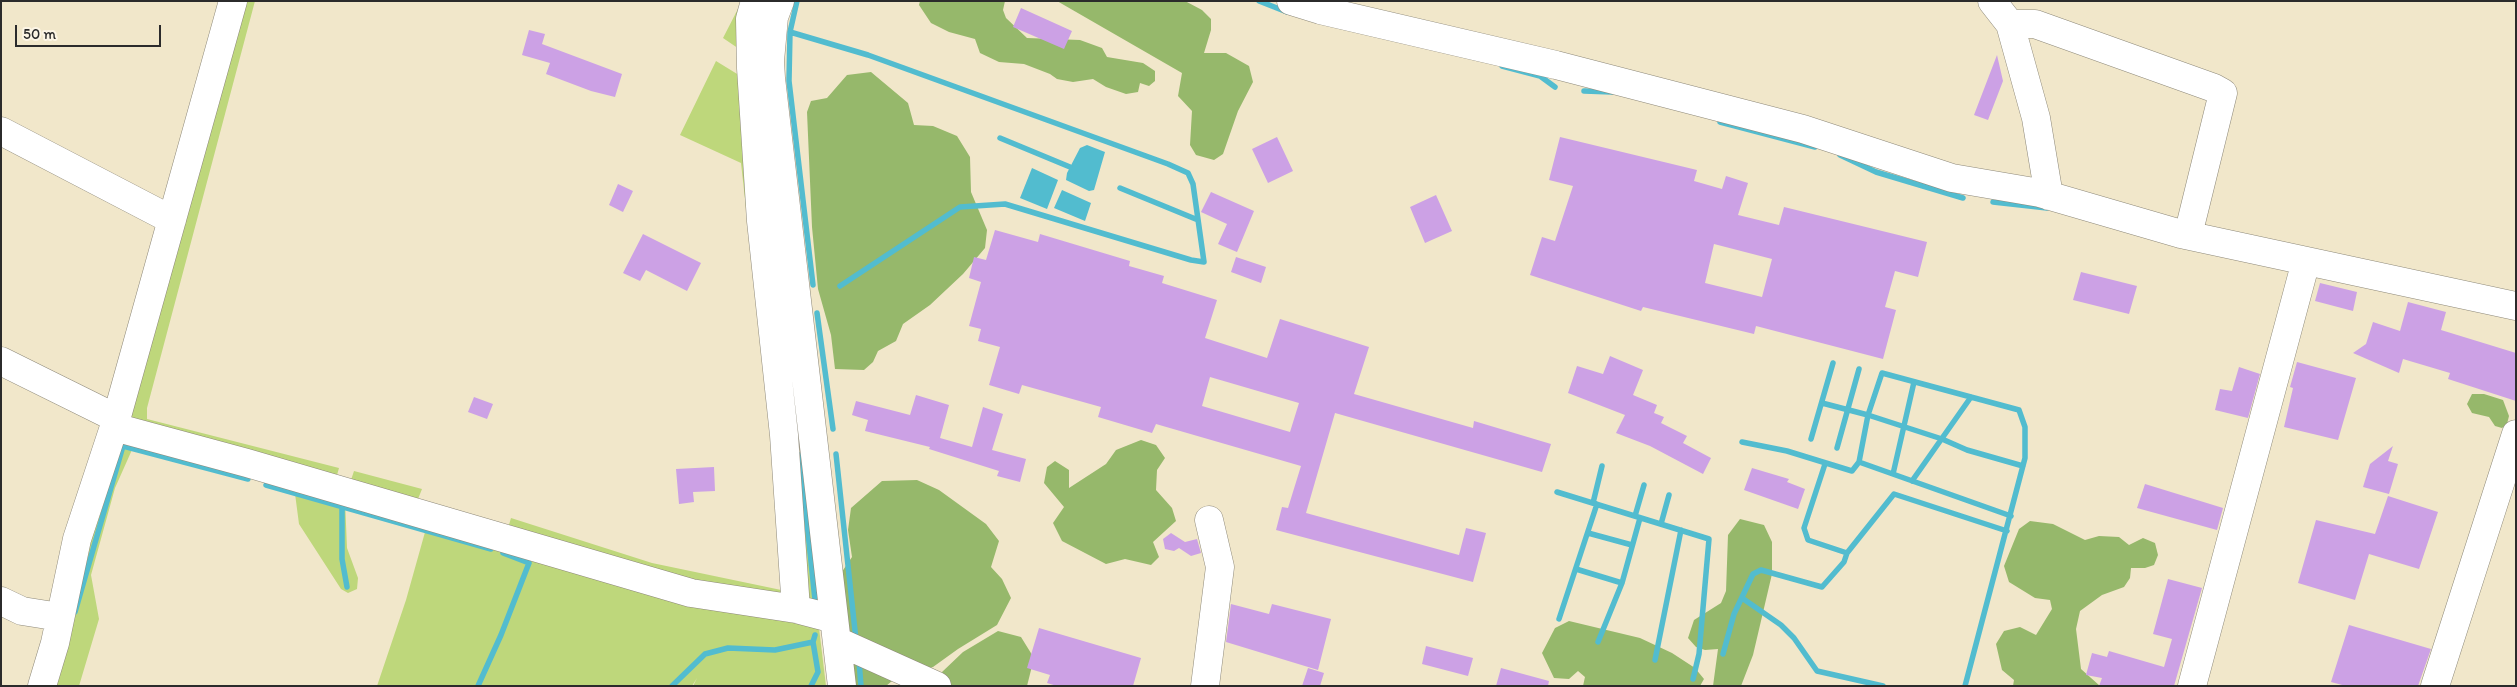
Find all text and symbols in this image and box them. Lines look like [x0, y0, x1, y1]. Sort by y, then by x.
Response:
scale bar [18, 15, 164, 47]
text: 50 m [23, 25, 56, 43]

